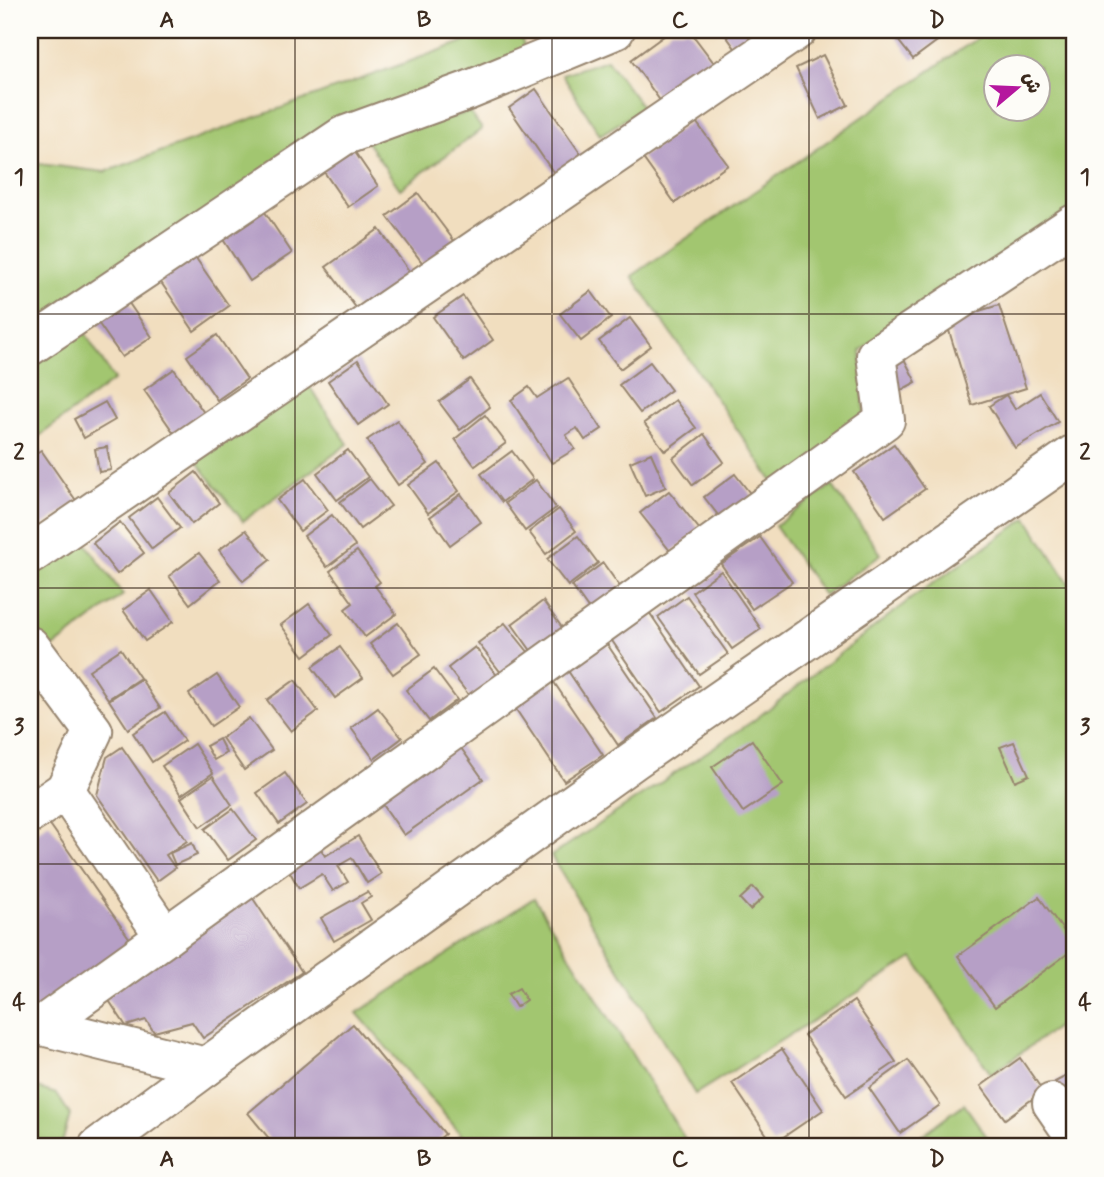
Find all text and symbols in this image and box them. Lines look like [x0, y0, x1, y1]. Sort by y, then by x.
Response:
text: A [159, 6, 175, 36]
text: B [417, 6, 432, 36]
text: C [672, 6, 689, 36]
text: D [929, 6, 945, 36]
north arrow [982, 52, 1052, 122]
text: ش [1016, 69, 1047, 97]
text: 1 [14, 163, 24, 193]
text: 1 [1080, 163, 1090, 193]
text: 2 [13, 438, 25, 468]
text: 2 [1079, 438, 1091, 468]
text: 3 [14, 713, 25, 743]
text: 3 [1080, 713, 1091, 743]
text: 4 [12, 988, 26, 1018]
text: 4 [1078, 988, 1092, 1018]
text: A [159, 1145, 175, 1175]
text: B [417, 1145, 432, 1175]
text: C [672, 1145, 689, 1175]
text: D [929, 1145, 945, 1175]

